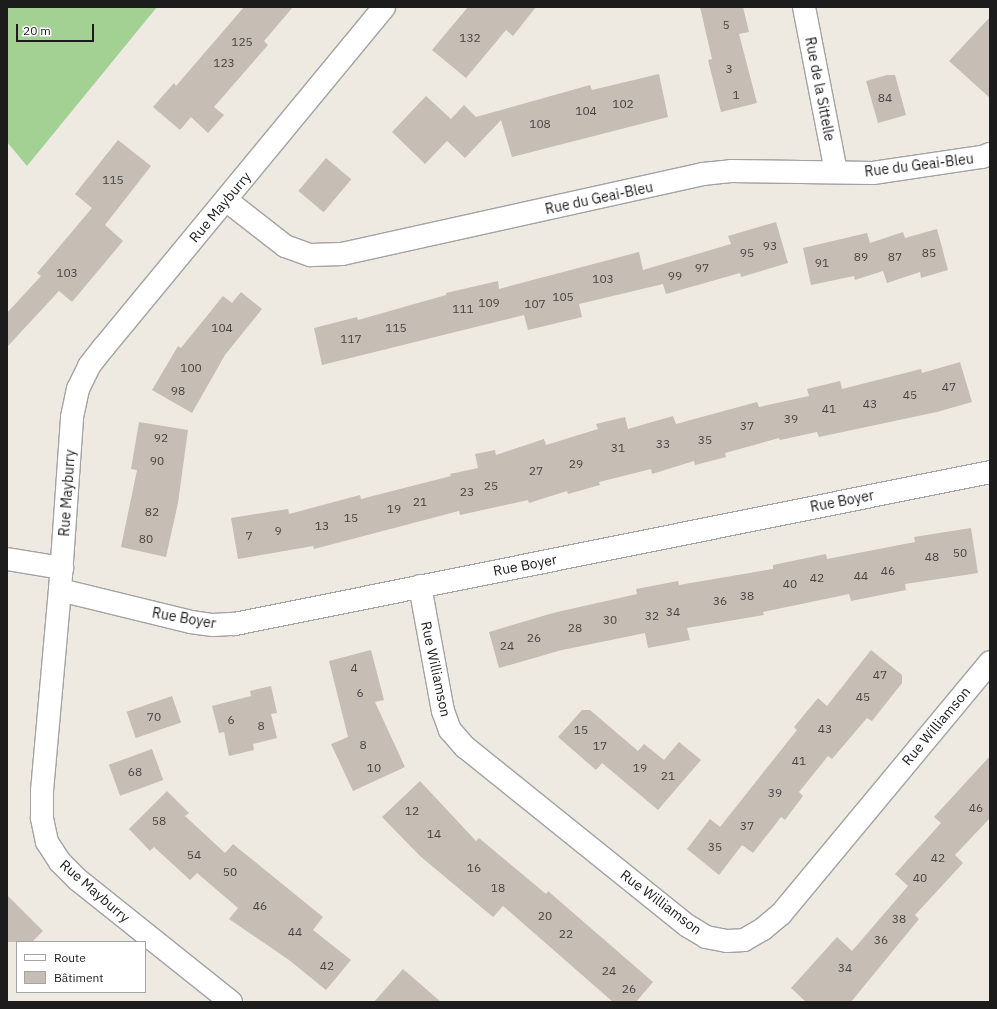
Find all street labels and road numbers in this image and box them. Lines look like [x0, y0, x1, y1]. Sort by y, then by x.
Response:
street label: Rue de la Sittelle [802, 35, 838, 143]
street label: Rue du Geai-Bleu [863, 150, 975, 180]
street label: Rue Mayburry [186, 168, 254, 246]
street label: Rue du Geai-Bleu [544, 178, 654, 218]
street label: Rue Mayburry [56, 449, 78, 537]
street label: Rue Boyer [809, 487, 875, 515]
street label: Rue Boyer [492, 551, 558, 579]
street label: Rue Boyer [151, 604, 217, 632]
street label: Rue Williamson [418, 620, 454, 718]
street label: Rue Williamson [898, 683, 974, 769]
street label: Rue Mayburry [57, 856, 133, 926]
street label: Rue Williamson [617, 866, 705, 938]

